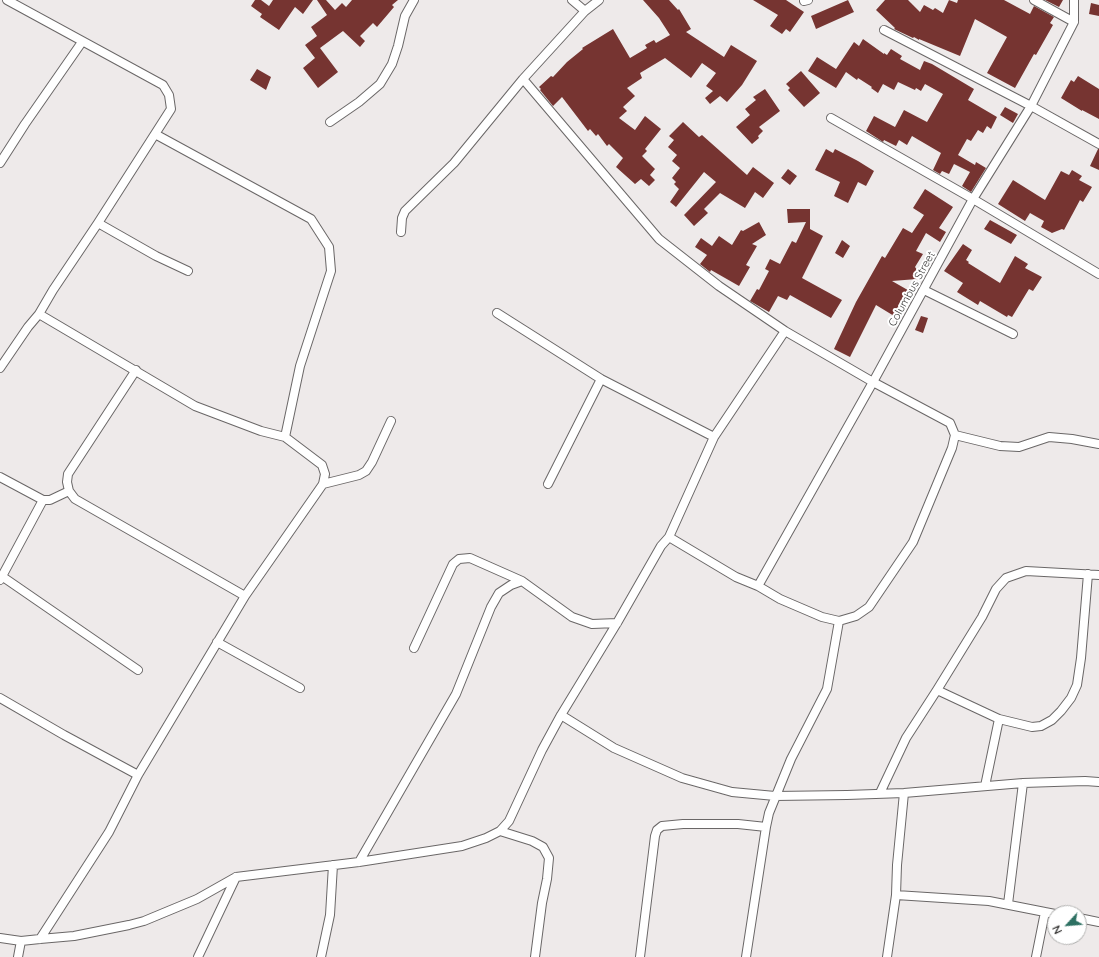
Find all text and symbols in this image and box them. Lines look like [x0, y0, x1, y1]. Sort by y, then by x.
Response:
street label: Columbus Street [886, 249, 938, 329]
north arrow [1047, 905, 1087, 945]
text: N [1049, 923, 1065, 937]

